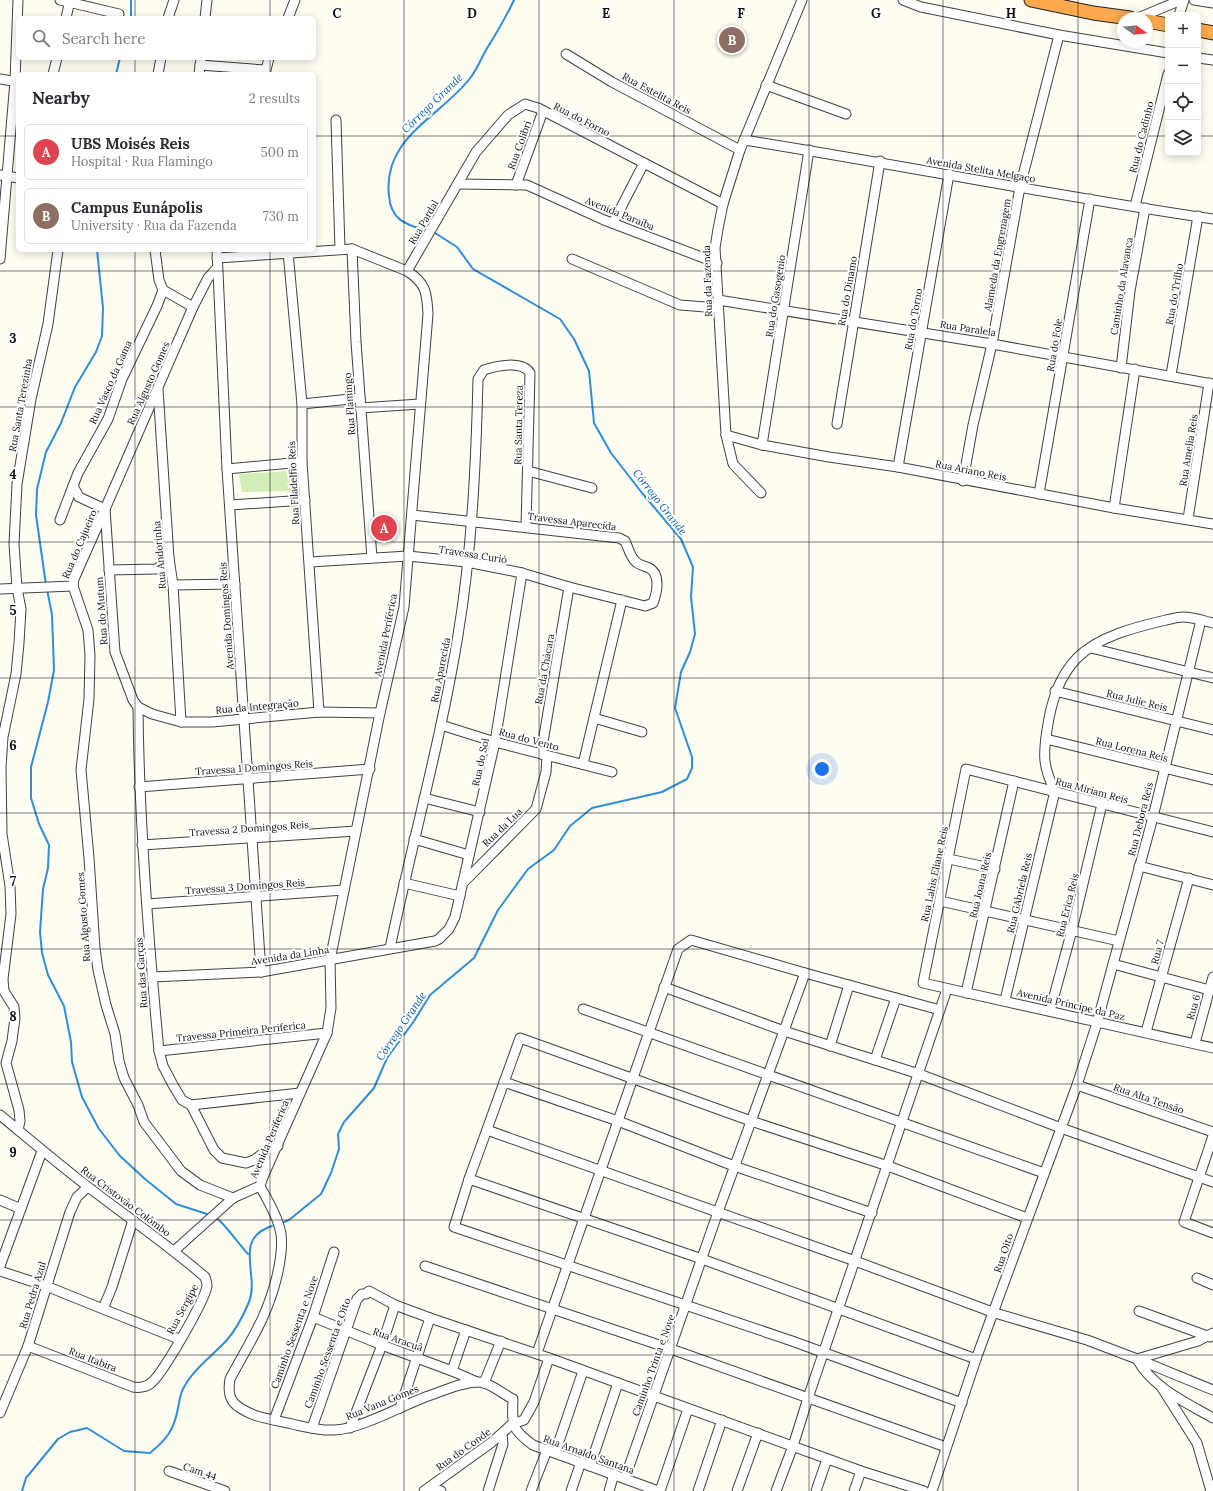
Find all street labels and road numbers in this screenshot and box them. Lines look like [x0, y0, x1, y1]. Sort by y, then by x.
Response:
street label: Rua Estelita Reis [620, 70, 694, 117]
street label: Rua do Forno [551, 100, 612, 139]
street label: Rua do Cadinho [1126, 100, 1157, 174]
street label: Rua Colibri [505, 119, 534, 172]
street label: Avenida Stelita Melgaço [924, 153, 1037, 186]
street label: Avenida Paraíba [582, 193, 656, 233]
street label: Rua Pardal [405, 197, 442, 247]
street label: Alameda da Engrenagem [981, 197, 1014, 314]
street label: Caminho da Alavanca [1107, 236, 1136, 336]
street label: Rua da Fazenda [700, 245, 715, 317]
street label: Rua do Gasogenio [763, 254, 788, 338]
street label: Rua do Dinamo [835, 255, 860, 327]
street label: Rua do Trilho [1163, 262, 1186, 326]
street label: Rua do Torno [902, 287, 925, 351]
street label: Rua do Fole [1044, 317, 1065, 373]
street label: Rua Paralela [939, 318, 997, 339]
street label: Rua Vasco da Gama [86, 338, 135, 426]
street label: Rua Algusto Gomes [124, 339, 173, 427]
street label: Rua Santa Terezinha [6, 357, 35, 453]
street label: Rua Flamingo [341, 372, 358, 436]
street label: Rua Santa Tereza [511, 385, 526, 465]
street label: Rua Amelia Reis [1176, 413, 1201, 487]
street label: Rua Filadelfio Reis [285, 440, 302, 525]
street label: Rua Ariano Reis [934, 457, 1008, 484]
street label: Rua do Cajueiro [59, 508, 100, 581]
street label: Travessa Aparecida [527, 510, 617, 533]
street label: Rua Andorinha [150, 520, 169, 590]
street label: Travessa Curió [438, 543, 508, 566]
street label: Avenida Domingos Reis [216, 561, 237, 671]
street label: Rua do Mutum [93, 576, 110, 646]
street label: Avenida Periférica [371, 593, 400, 679]
street label: Rua da Chácara [532, 633, 557, 706]
street label: Rua Aparecida [428, 636, 453, 704]
street label: Rua Julie Reis [1105, 687, 1169, 714]
street label: Rua da Integração [215, 696, 299, 717]
street label: Rua do Vento [497, 725, 561, 754]
street label: Rua Lorena Reis [1094, 734, 1170, 765]
street label: Rua do Sol [469, 737, 492, 787]
street label: Travessa 1 Domingos Reis [195, 757, 314, 778]
street label: Rua Miriam Reis [1054, 775, 1130, 807]
street label: Rua Debora Reis [1125, 780, 1156, 857]
street label: Rua da Lua [480, 805, 525, 850]
street label: Travessa 2 Domingos Reis [189, 818, 310, 839]
street label: Rua Lahis Eliane Reis [918, 825, 951, 923]
street label: Rua Joana Reis [967, 850, 995, 920]
street label: Rua GAbriela Reis [1004, 851, 1035, 934]
street label: Rua Algusto Gomes [74, 871, 93, 962]
street label: Rua Erica Reis [1053, 871, 1082, 939]
street label: Travessa 3 Domingos Reis [185, 876, 306, 897]
street label: Rua das Garças [133, 937, 150, 1009]
street label: Rua 7 [1148, 938, 1167, 966]
street label: Avenida da Linha [249, 943, 330, 968]
street label: Avenida Príncipe da Paz [1015, 985, 1126, 1023]
street label: Rua 6 [1184, 993, 1203, 1021]
street label: Travessa Primeira Periferica [176, 1018, 307, 1045]
street label: Rua Alta Tensão [1112, 1080, 1186, 1117]
street label: Avenida Periferica [247, 1098, 292, 1181]
street label: Rua Cristovão Colômbo [78, 1163, 173, 1239]
street label: Rua Oito [991, 1232, 1016, 1275]
street label: Rua Pedra Azul [16, 1260, 49, 1330]
street label: Caminho Sessenta e Nove [268, 1273, 321, 1391]
street label: Rua Sergipe [164, 1281, 201, 1337]
street label: Caminho Sessenta e Oito [301, 1296, 354, 1410]
street label: Caminho Trinta e Nove [629, 1312, 678, 1418]
street label: Rua Aracuã [371, 1325, 425, 1354]
street label: Rua Itabira [67, 1344, 119, 1375]
street label: Rua Vana Gomes [344, 1382, 421, 1423]
street label: Rua do Conde [433, 1425, 494, 1474]
street label: Rua Arnaldo Santana [541, 1432, 636, 1477]
street label: Cam 44 [181, 1460, 219, 1483]

